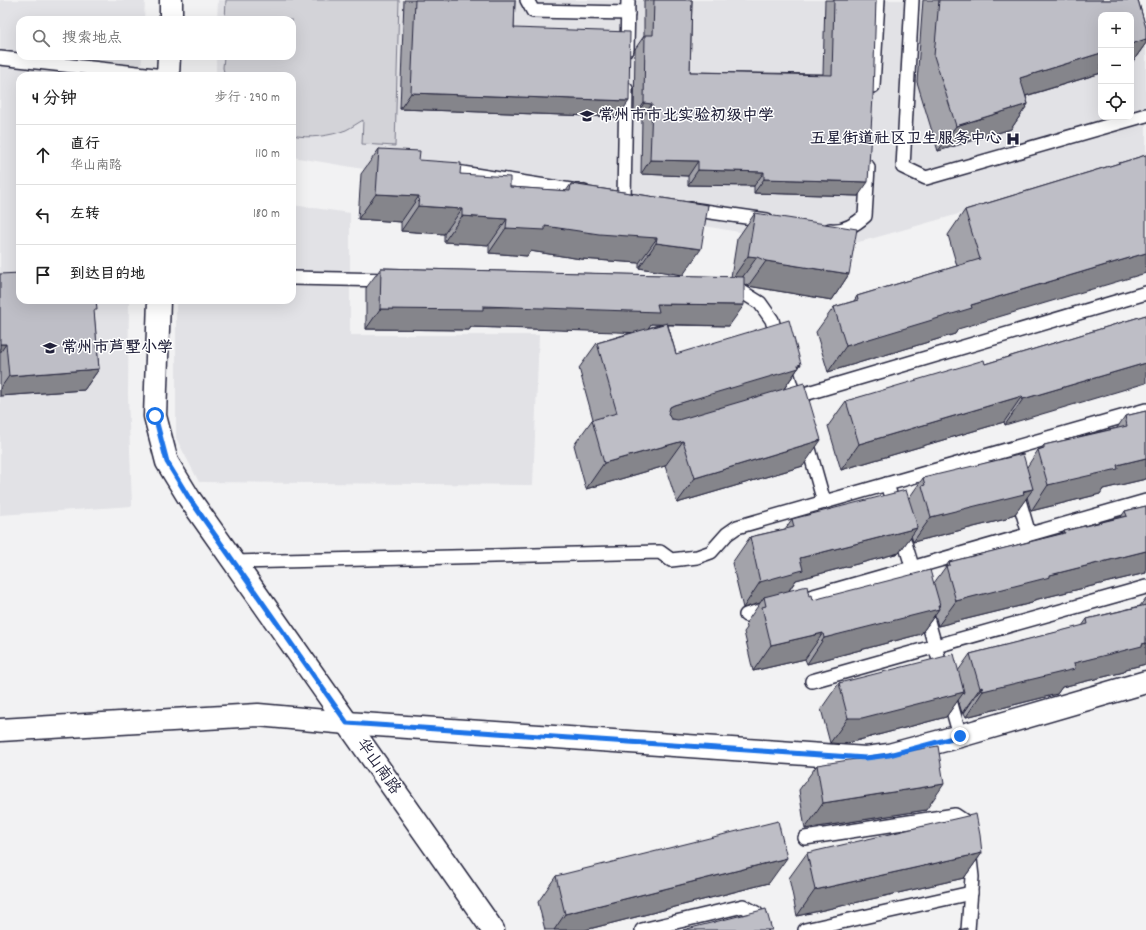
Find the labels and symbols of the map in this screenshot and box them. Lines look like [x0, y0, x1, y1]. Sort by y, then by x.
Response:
place label: 常州市市北实验初级中学 [598, 105, 774, 128]
school or university icon: 常州市市北实验初级中学 [579, 108, 595, 124]
place label: 五星街道社区卫生服务中心 [810, 128, 1002, 151]
hospital icon: 五星街道社区卫生服务中心 [1005, 131, 1021, 147]
place label: 常州市芦墅小学 [61, 337, 173, 360]
school or university icon: 常州市芦墅小学 [42, 340, 58, 356]
route start [146, 407, 164, 425]
route end [951, 727, 969, 745]
street label: 华山南路 [350, 734, 406, 800]

